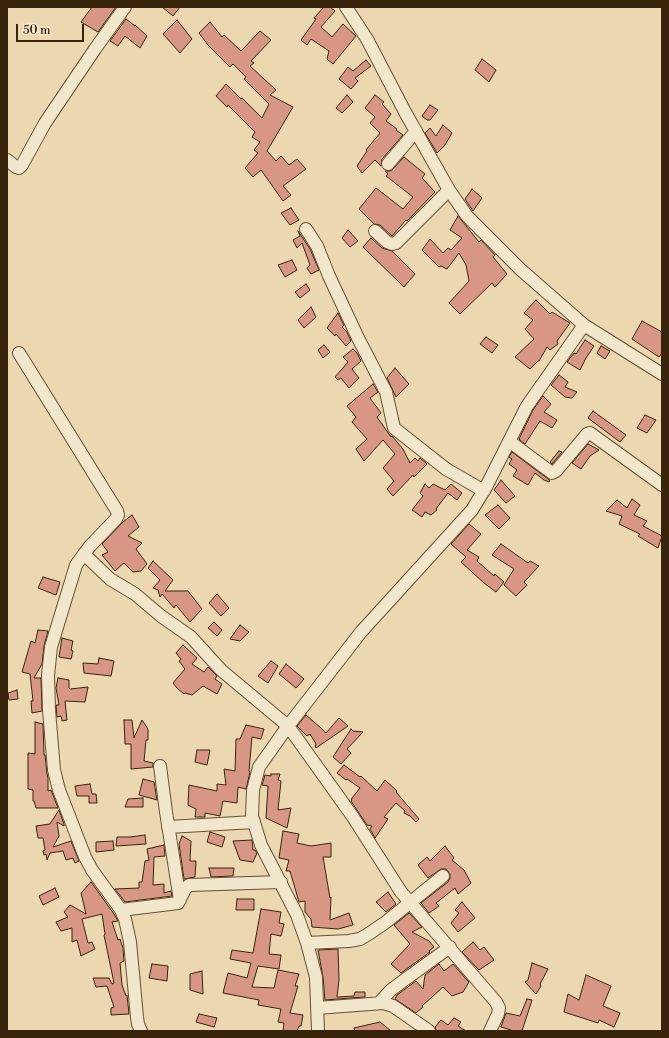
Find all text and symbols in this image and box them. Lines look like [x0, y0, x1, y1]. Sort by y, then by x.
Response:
scale bar [18, 16, 86, 42]
text: 50 m [23, 23, 51, 38]

